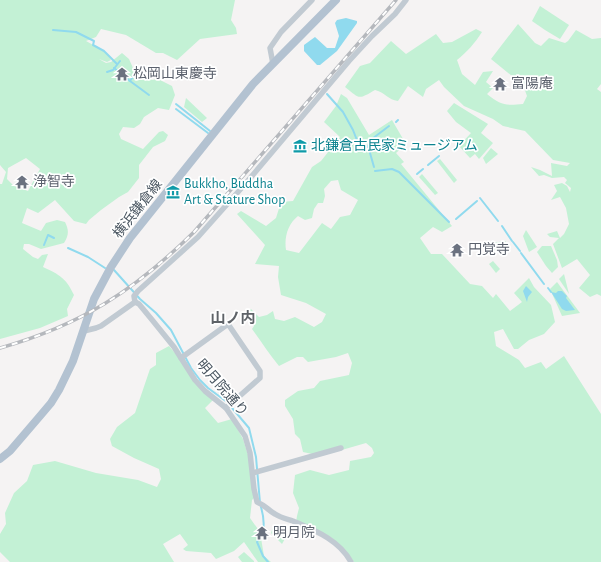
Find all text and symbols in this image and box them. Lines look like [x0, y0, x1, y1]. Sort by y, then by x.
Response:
temple icon: 松岡山東慶寺 [114, 66, 130, 82]
place label: 松岡山東慶寺 [133, 66, 217, 81]
temple icon: 富陽庵 [492, 76, 508, 92]
place label: 富陽庵 [511, 76, 553, 91]
place label: 北鎌倉古民家ミュージアム [311, 137, 478, 153]
museum icon: 北鎌倉古民家ミュージアム [292, 138, 308, 154]
place label: 浄智寺 [33, 173, 75, 189]
temple icon: 浄智寺 [14, 174, 30, 190]
street label: 横浜鎌倉線 [109, 176, 165, 241]
place label: Bukkho, Buddha Art & Stature Shop [184, 177, 285, 207]
museum icon: Bukkho, Buddha Art & Stature Shop [165, 184, 181, 200]
temple icon: 円覚寺 [449, 242, 465, 258]
place label: 円覚寺 [468, 242, 510, 257]
district label: 山ノ内 [210, 310, 256, 326]
street label: 明月院通り [194, 356, 251, 419]
temple icon: 明月院 [254, 525, 270, 541]
place label: 明月院 [273, 525, 315, 540]

